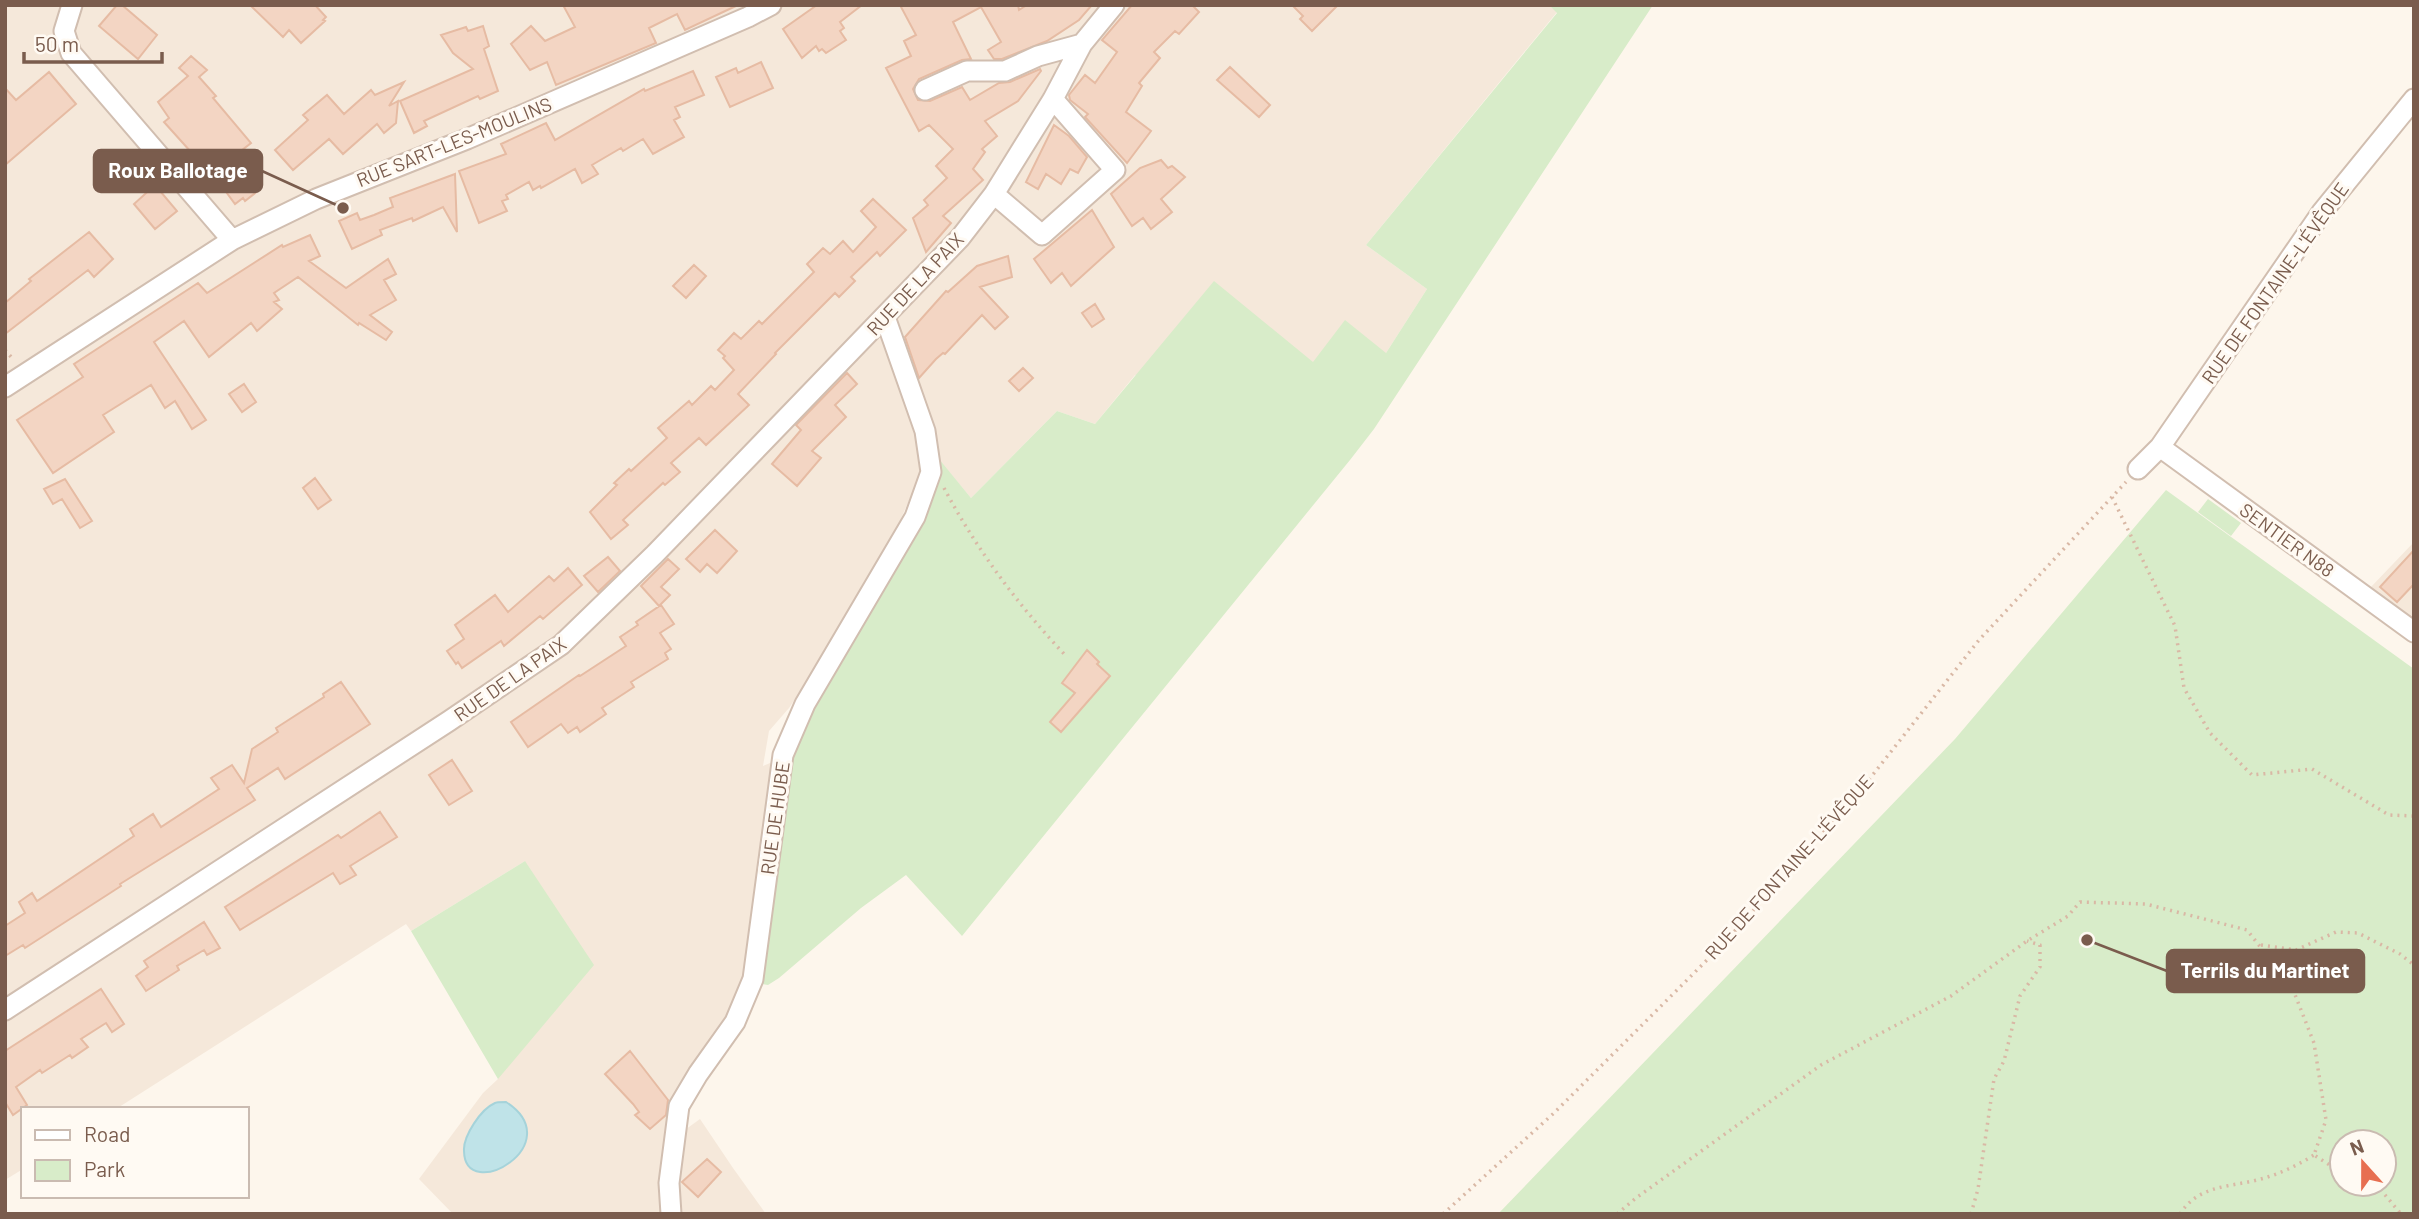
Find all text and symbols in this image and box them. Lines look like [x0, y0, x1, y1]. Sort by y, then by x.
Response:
scale bar [24, 21, 163, 65]
text: 50 m [35, 31, 79, 56]
street label: RUE SART-LES-MOULINS [353, 92, 555, 191]
callout: Roux Ballotage [94, 150, 262, 192]
text: Roux Ballotage [108, 157, 248, 182]
street label: RUE DE FONTAINE-L'ÉVÊQUE [2196, 178, 2353, 388]
street label: RUE DE LA PAIX [861, 228, 968, 340]
street label: SENTIER N88 [2236, 498, 2339, 581]
street label: RUE DE LA PAIX [449, 631, 570, 726]
street label: RUE DE HUBE [755, 760, 794, 876]
street label: RUE DE FONTAINE-L'ÉVÊQUE [1700, 770, 1878, 964]
callout: Terrils du Martinet [2167, 950, 2364, 992]
text: Terrils du Martinet [2180, 957, 2350, 982]
legend [21, 1107, 248, 1198]
text: Road [84, 1121, 130, 1146]
north arrow [2328, 1128, 2398, 1198]
text: N [2347, 1134, 2367, 1160]
text: Park [84, 1156, 125, 1181]

